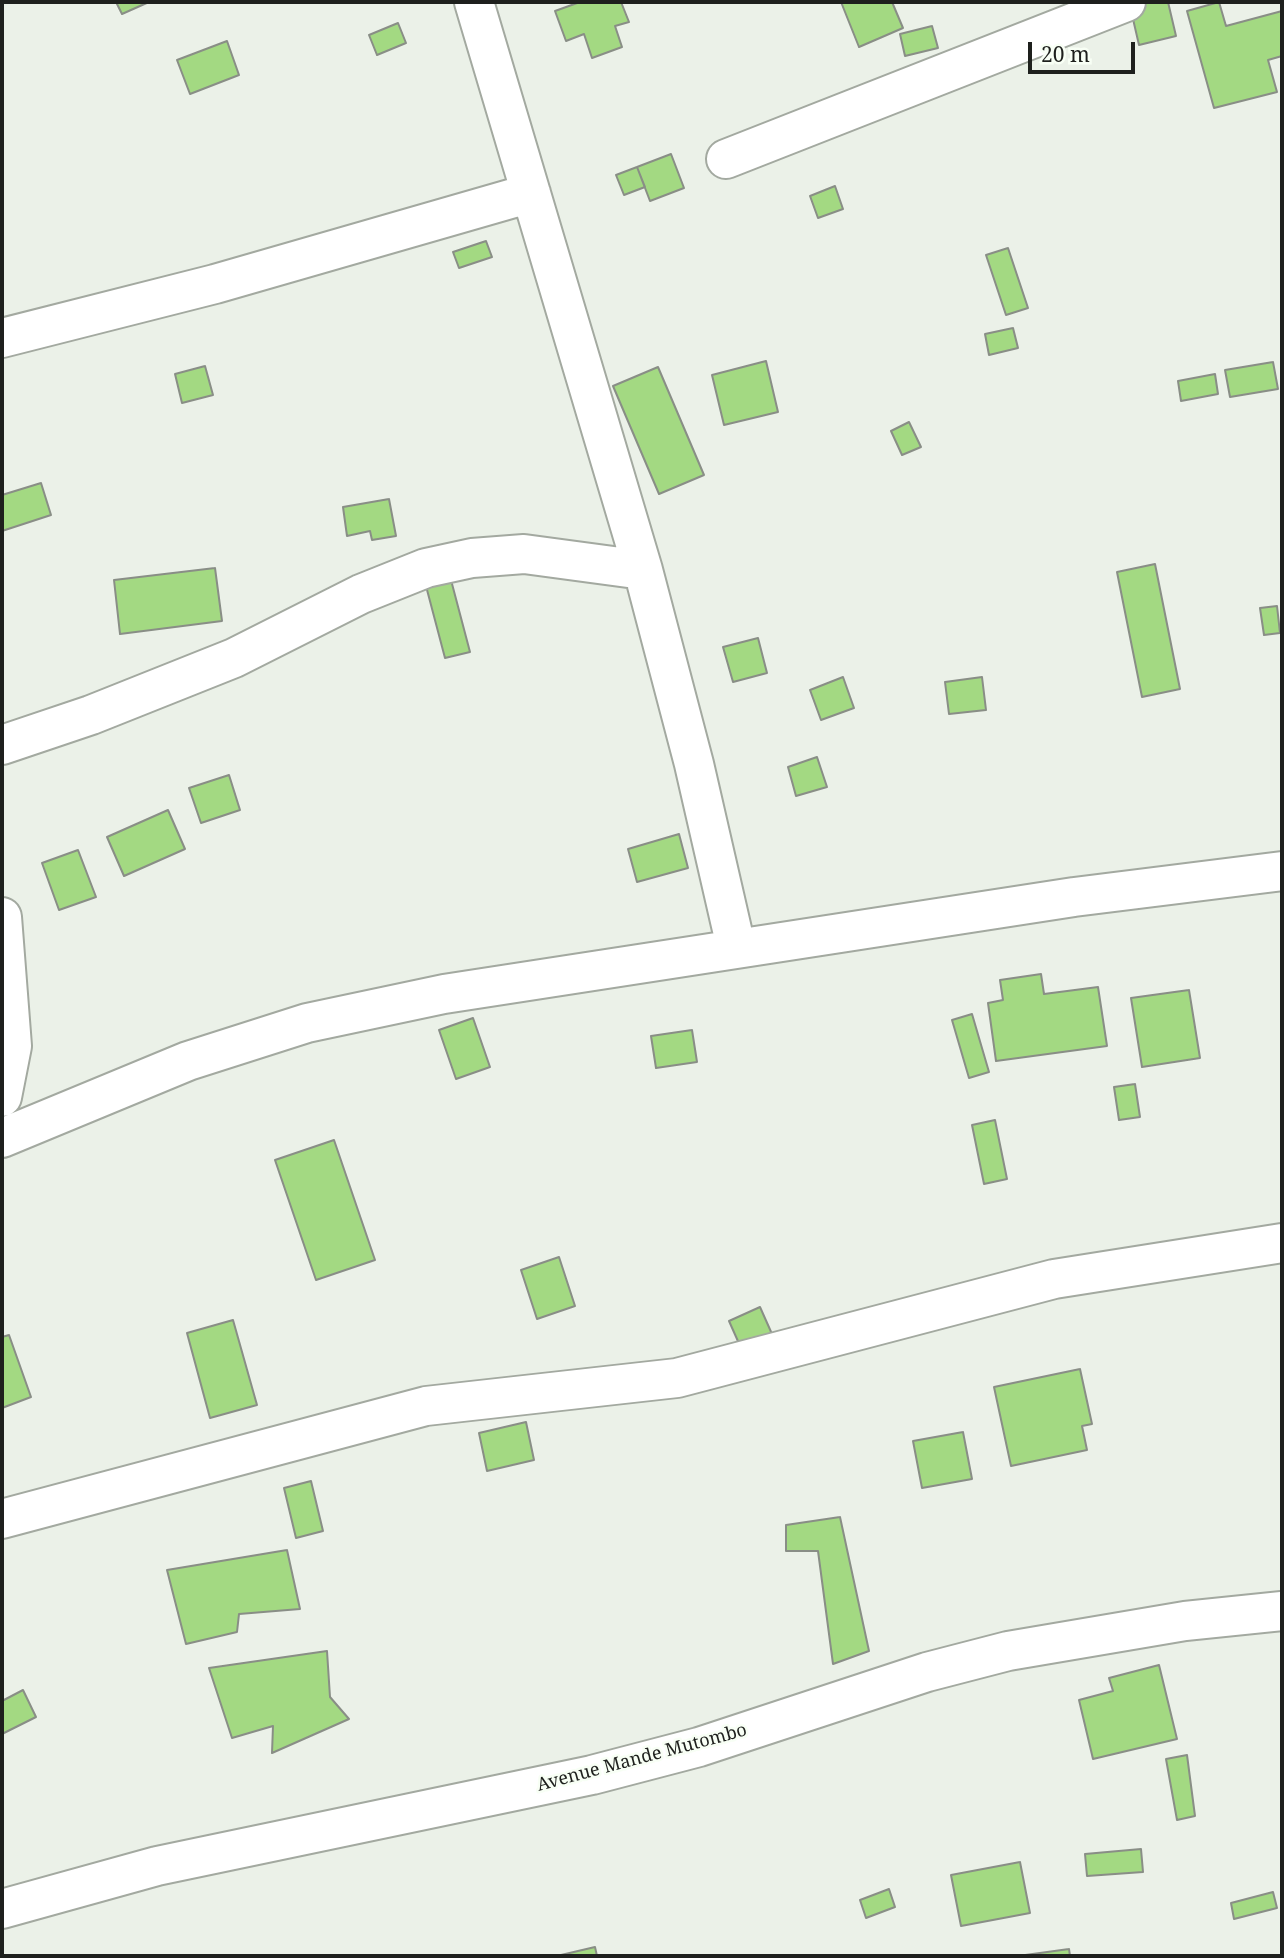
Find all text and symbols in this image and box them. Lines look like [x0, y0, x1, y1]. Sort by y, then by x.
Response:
scale bar [1032, 28, 1139, 72]
text: 20 m [1041, 40, 1090, 68]
street label: Avenue Mande Mutombo [535, 1720, 749, 1796]

